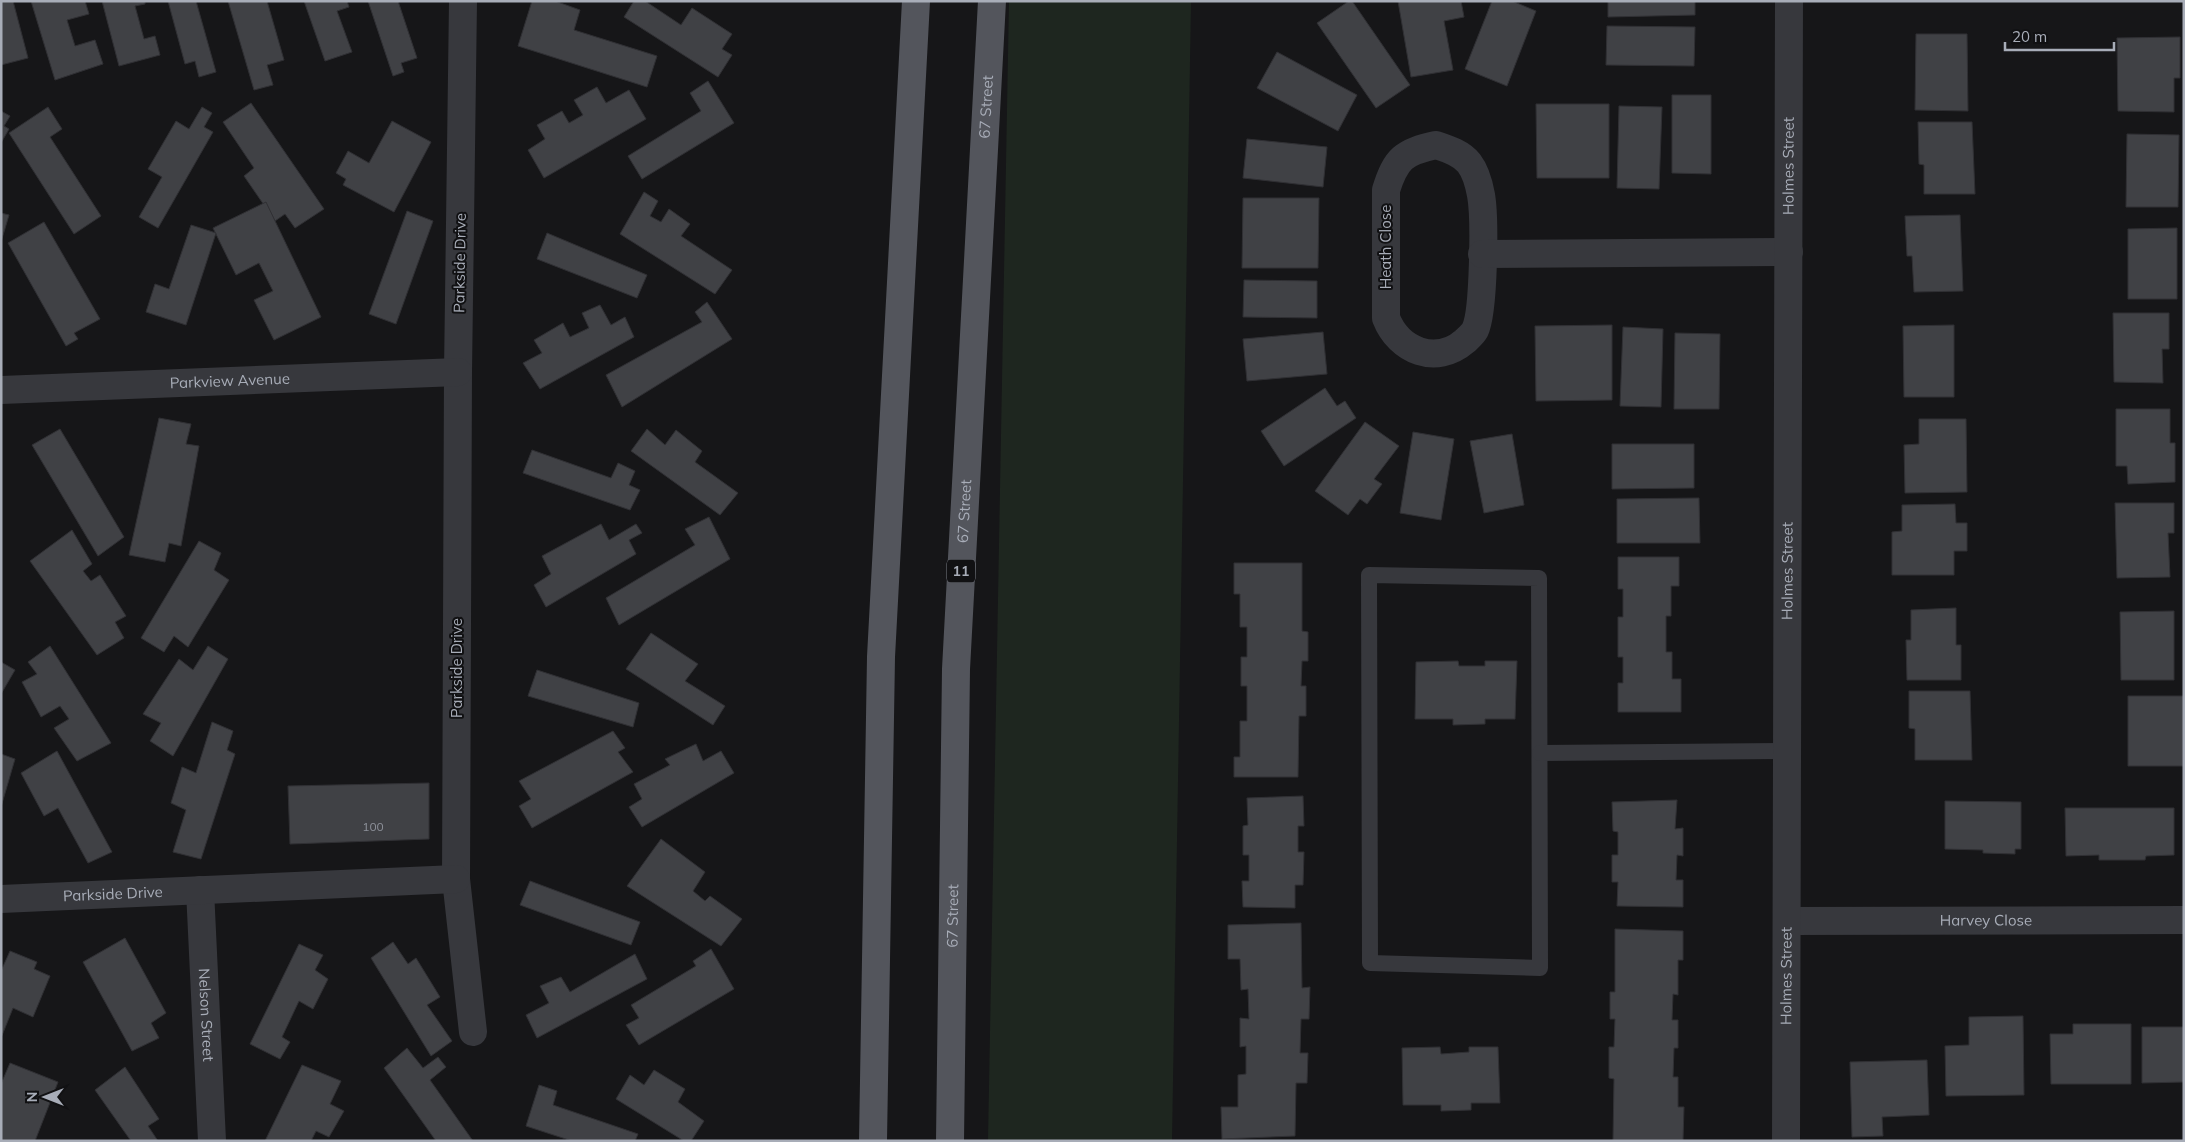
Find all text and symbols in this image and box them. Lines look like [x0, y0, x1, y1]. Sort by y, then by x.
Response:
scale bar [2005, 20, 2114, 52]
text: 20 m [2012, 27, 2047, 46]
street label: 67 Street [975, 75, 997, 139]
street label: Holmes Street [1778, 117, 1798, 215]
street label: Heath Close [1376, 205, 1395, 289]
street label: Parkside Drive [449, 213, 470, 313]
street label: Parkview Avenue [169, 369, 290, 392]
street label: 67 Street [953, 479, 975, 543]
street label: Holmes Street [1777, 522, 1797, 620]
road number: 11 [947, 560, 975, 582]
street label: Parkside Drive [447, 618, 466, 718]
house number: 100 [362, 819, 384, 834]
street label: Parkside Drive [63, 882, 163, 905]
street label: 67 Street [942, 884, 962, 948]
street label: Harvey Close [1940, 910, 2032, 930]
street label: Holmes Street [1776, 927, 1796, 1025]
street label: Nelson Street [195, 968, 218, 1062]
north arrow [20, 1072, 70, 1122]
text: N [23, 1092, 41, 1102]

